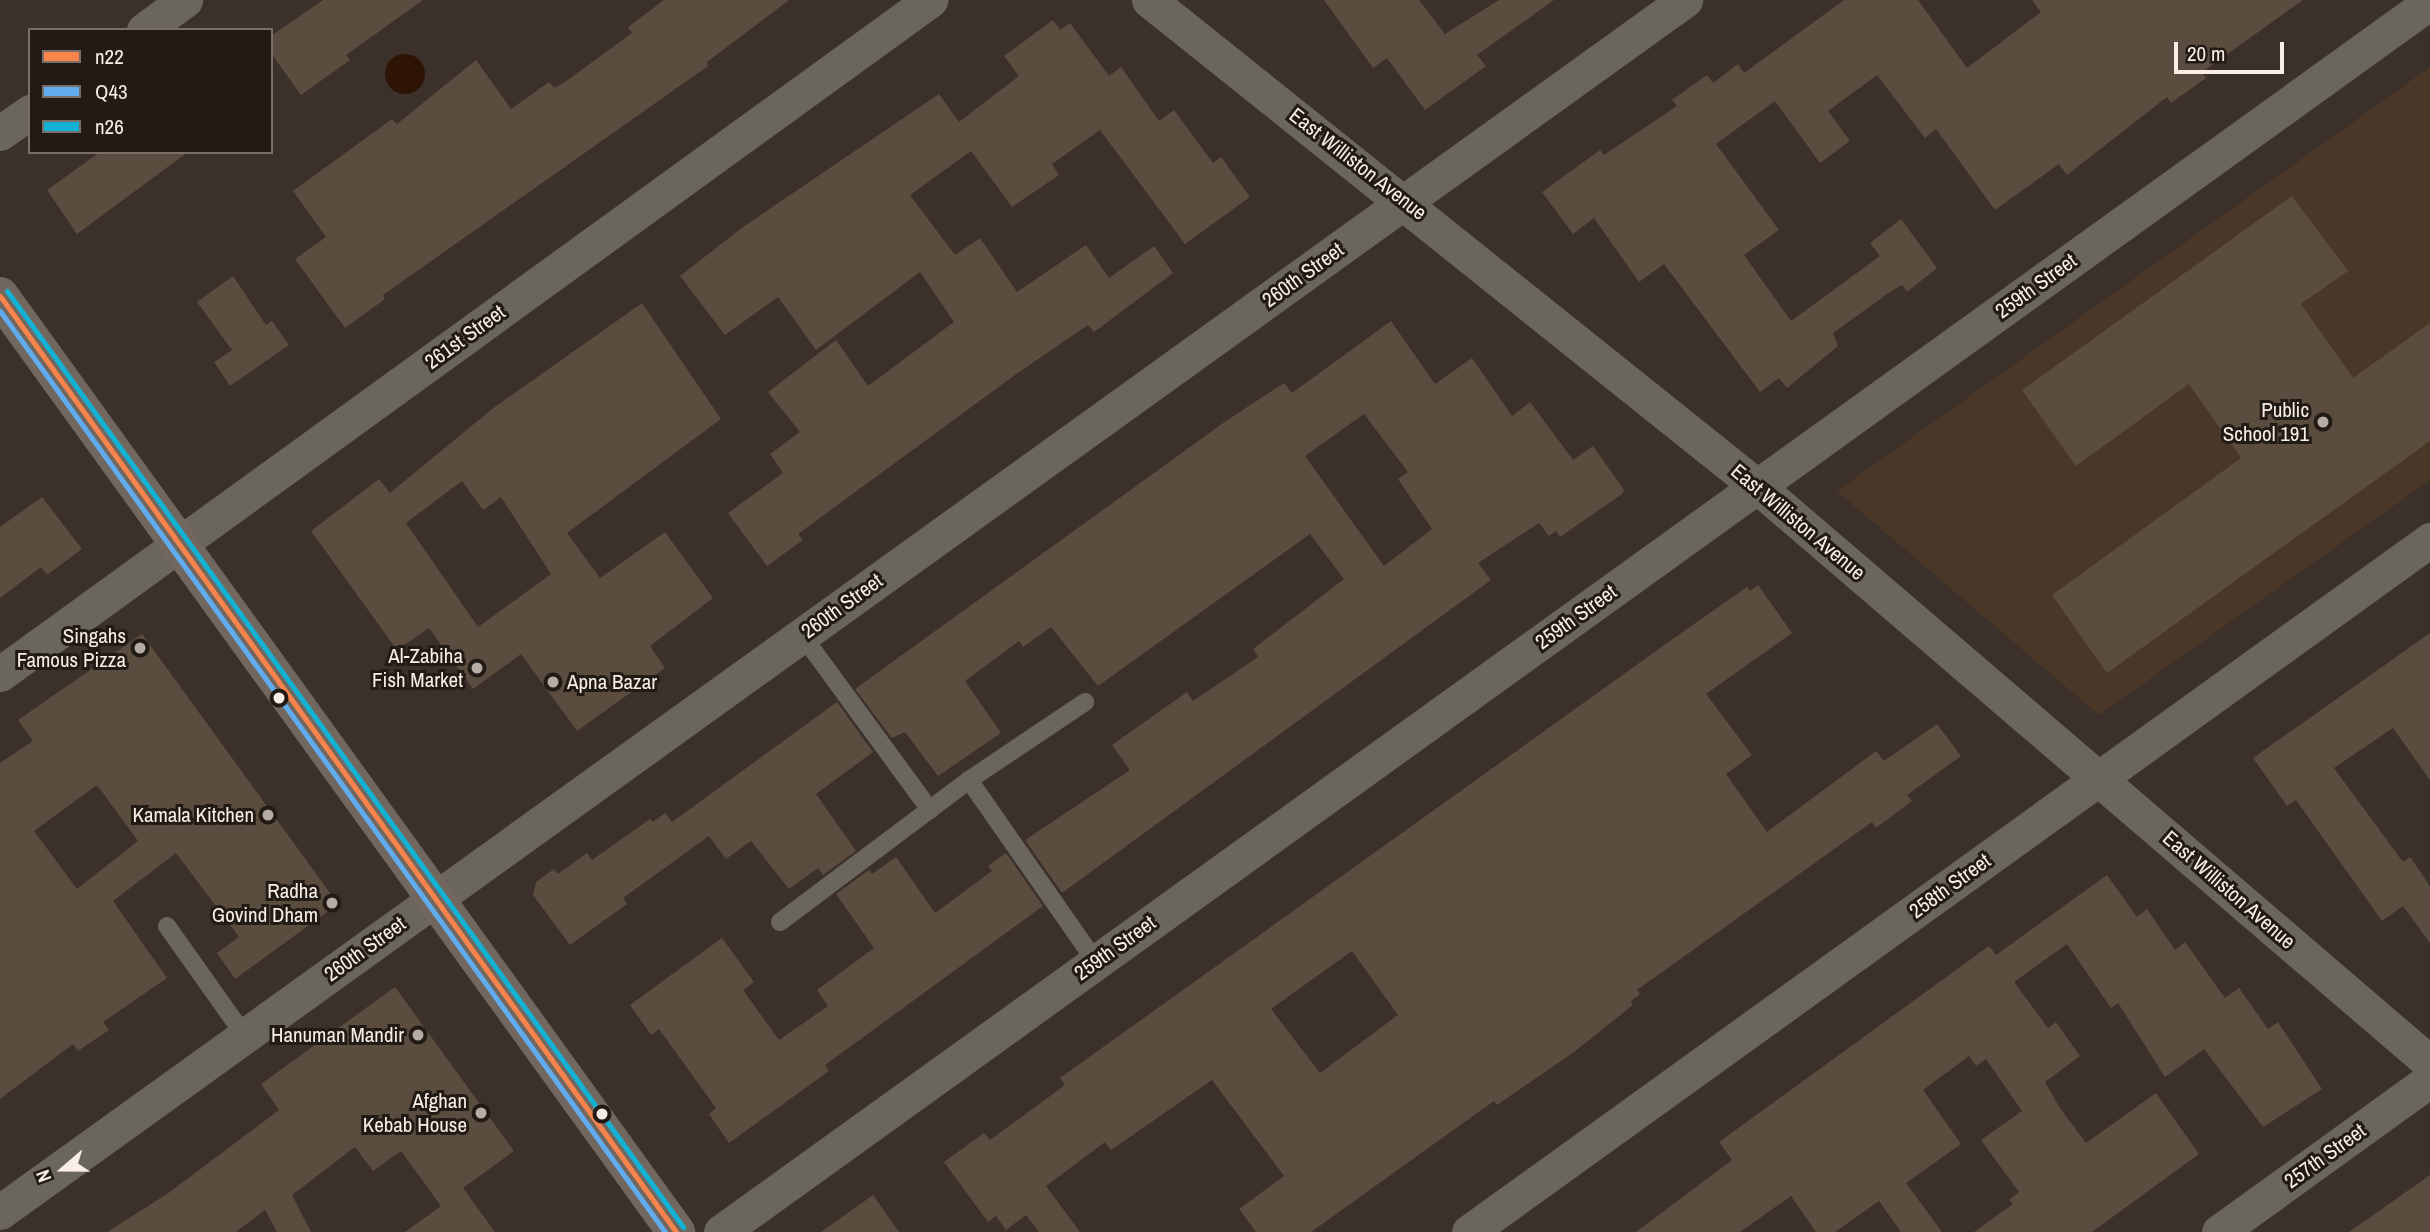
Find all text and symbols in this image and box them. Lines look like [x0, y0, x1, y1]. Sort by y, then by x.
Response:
legend [28, 28, 273, 154]
scale bar [2178, 28, 2288, 72]
text: 20 m [2187, 39, 2225, 68]
text: n22 [95, 42, 124, 71]
text: Q43 [95, 77, 128, 106]
street label: East Williston Avenue [1284, 102, 1432, 226]
text: n26 [95, 112, 124, 141]
street label: 260th Street [1258, 237, 1348, 313]
street label: 259th Street [1991, 248, 2081, 324]
street label: 261st Street [420, 300, 510, 374]
place label: Public School 191 [2223, 397, 2309, 447]
marker: Public School 191 [2315, 414, 2331, 430]
street label: East Williston Avenue [1725, 458, 1871, 586]
street label: 260th Street [797, 568, 887, 644]
street label: 259th Street [1531, 579, 1621, 655]
place label: Singahs Famous Pizza [17, 623, 126, 673]
marker: Singahs Famous Pizza [132, 640, 148, 656]
place label: Al-Zabiha Fish Market [372, 643, 463, 693]
marker: Al-Zabiha Fish Market [469, 660, 485, 676]
place label: Apna Bazar [567, 669, 657, 695]
marker: Apna Bazar [545, 674, 561, 690]
unlabelled marker [272, 691, 286, 705]
place label: Kamala Kitchen [132, 802, 254, 828]
marker: Kamala Kitchen [260, 807, 276, 823]
street label: East Williston Avenue [2157, 825, 2301, 955]
street label: 258th Street [1905, 848, 1995, 924]
place label: Radha Govind Dham [212, 878, 318, 928]
marker: Radha Govind Dham [324, 895, 340, 911]
street label: 259th Street [1070, 910, 1160, 986]
street label: 260th Street [320, 911, 410, 987]
place label: Hanuman Mandir [271, 1022, 404, 1048]
marker: Hanuman Mandir [410, 1027, 426, 1043]
place label: Afghan Kebab House [363, 1088, 467, 1138]
marker: Afghan Kebab House [473, 1105, 489, 1121]
unlabelled marker [595, 1107, 609, 1121]
street label: 257th Street [2280, 1118, 2370, 1194]
north arrow [28, 1134, 98, 1204]
text: N [29, 1166, 57, 1186]

